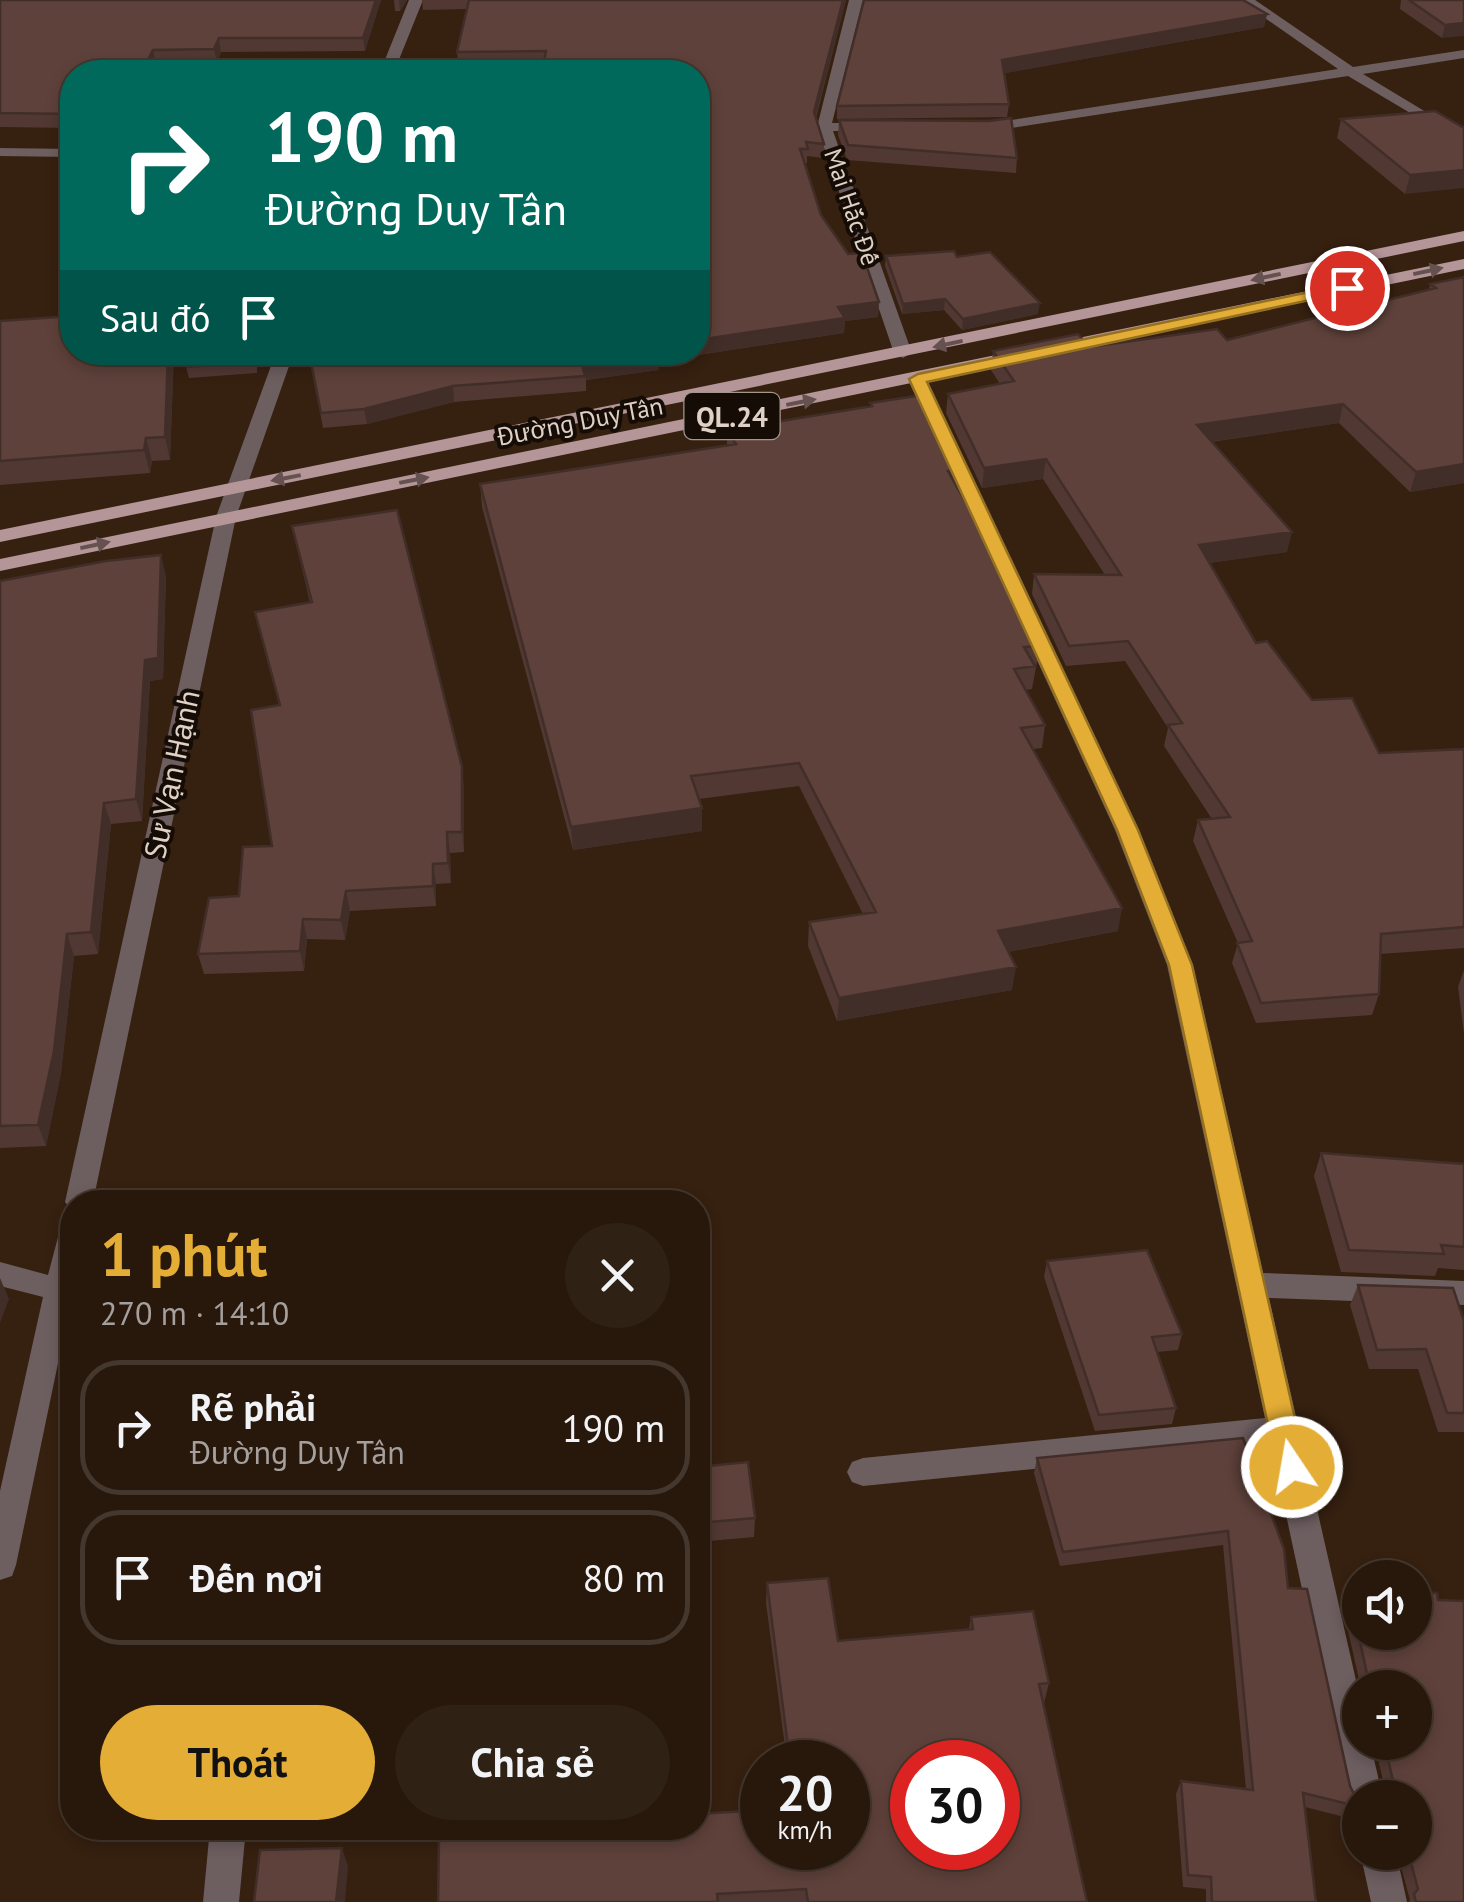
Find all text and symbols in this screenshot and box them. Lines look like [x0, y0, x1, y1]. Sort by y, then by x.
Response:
text: 190 m [265, 91, 458, 181]
icon: right [100, 100, 230, 230]
street label: Mai Hắc Đế [817, 144, 887, 270]
text: Đường Duy Tân [265, 179, 567, 237]
pin [1305, 246, 1390, 331]
icon: arrive [1320, 261, 1375, 316]
one-way arrow [1412, 263, 1443, 279]
one-way arrow [1250, 270, 1281, 286]
icon: arrive [231, 290, 286, 345]
text: Sau đó [100, 293, 211, 342]
one-way arrow [932, 336, 963, 352]
street label: Đường Duy Tân [494, 389, 665, 453]
road number: QL.24 [684, 393, 780, 439]
one-way arrow [786, 394, 817, 410]
one-way arrow [270, 470, 301, 486]
one-way arrow [399, 471, 430, 487]
one-way arrow [80, 537, 111, 552]
street label: Sư Vạn Hạnh [134, 686, 208, 862]
text: 1 phút [100, 1215, 268, 1293]
button: close [565, 1223, 670, 1328]
text: 270 m · 14:10 [100, 1292, 289, 1334]
text: Rẽ phải [190, 1382, 316, 1431]
icon: right [105, 1400, 160, 1455]
text: 190 m [562, 1403, 665, 1452]
position arrow [1240, 1415, 1344, 1519]
text: Đường Duy Tân [190, 1431, 405, 1473]
icon: arrive [105, 1550, 160, 1605]
text: Đến nơi [190, 1553, 323, 1602]
text: 80 m [583, 1553, 665, 1602]
map controls [1342, 1560, 1432, 1870]
button: sound [1342, 1560, 1432, 1650]
button: + [1342, 1670, 1432, 1760]
button: Thoát [100, 1705, 375, 1820]
button: Chia sẻ [395, 1705, 670, 1820]
speed limit sign: 30 [890, 1740, 1020, 1870]
text: 20 [777, 1760, 833, 1825]
button: − [1342, 1780, 1432, 1870]
text: km/h [778, 1814, 832, 1846]

